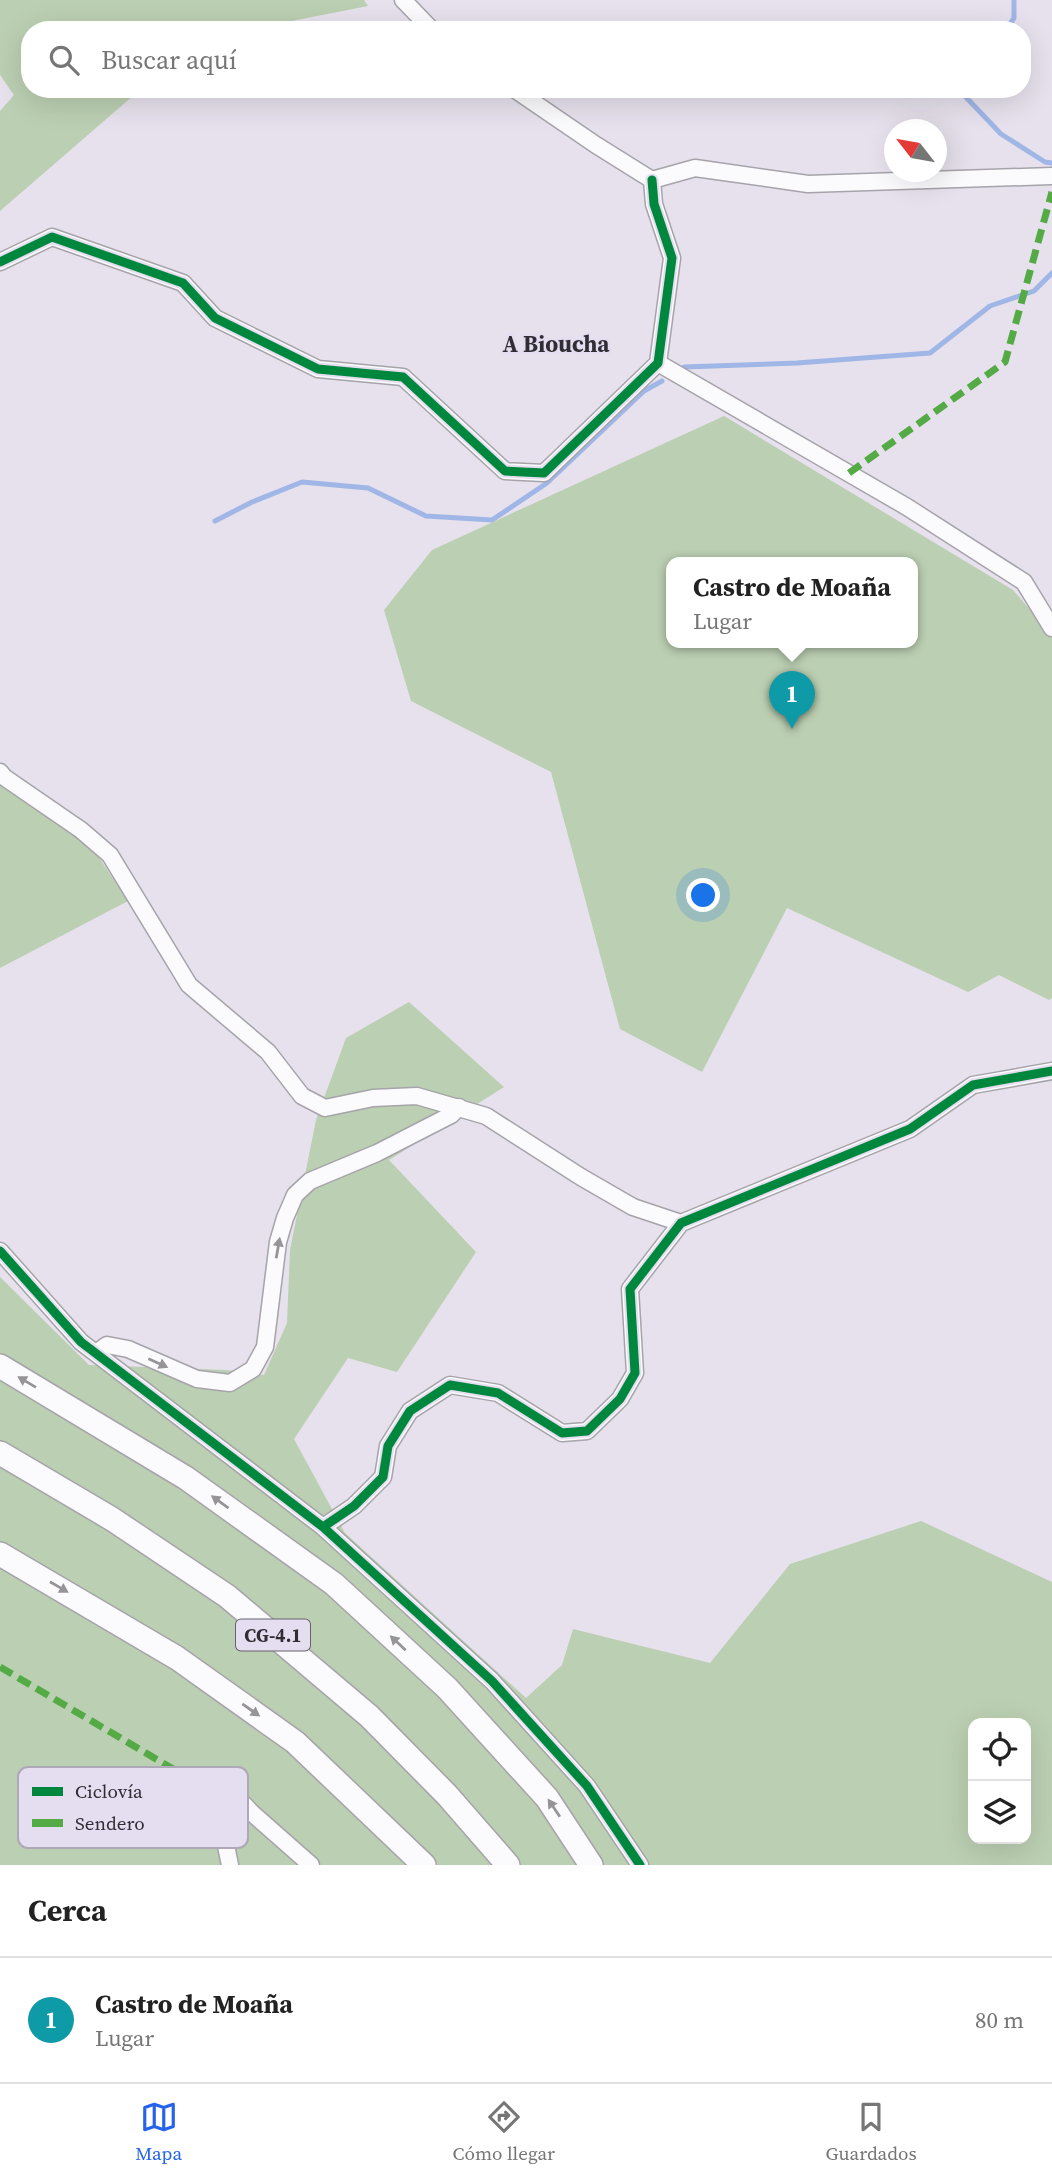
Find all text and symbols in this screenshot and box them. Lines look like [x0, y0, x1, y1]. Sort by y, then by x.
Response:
search box [21, 21, 1031, 98]
icon: search [45, 41, 83, 79]
text: Buscar aquí [101, 42, 237, 78]
north arrow [884, 119, 947, 182]
district label: A Bioucha [503, 328, 610, 360]
popup [666, 557, 918, 648]
text: Castro de Moaña [693, 569, 891, 605]
text: Lugar [693, 605, 752, 637]
pin: 1 [769, 671, 815, 729]
your location [686, 878, 720, 912]
one-way arrow [273, 1237, 284, 1259]
one-way arrow [148, 1357, 168, 1369]
one-way arrow [17, 1376, 36, 1388]
one-way arrow [211, 1495, 229, 1509]
one-way arrow [50, 1581, 69, 1594]
road number: CG-4.1 [236, 1620, 310, 1651]
one-way arrow [389, 1635, 407, 1651]
one-way arrow [242, 1703, 260, 1717]
map controls [968, 1718, 1031, 1844]
button: locate [968, 1718, 1031, 1781]
legend [18, 1767, 248, 1848]
text: Ciclovía [75, 1778, 143, 1804]
button: layers [968, 1781, 1031, 1844]
one-way arrow [547, 1798, 560, 1818]
text: Sendero [75, 1810, 145, 1836]
text: Cerca [28, 1890, 107, 1931]
text: Castro de Moaña [95, 1986, 293, 2022]
text: 1 [45, 2004, 57, 2036]
text: 80 m [975, 2004, 1024, 2036]
text: Lugar [95, 2022, 154, 2054]
tab: Mapa [135, 2098, 182, 2166]
tab: Cómo llegar [453, 2098, 555, 2166]
tab: Guardados [826, 2098, 917, 2166]

